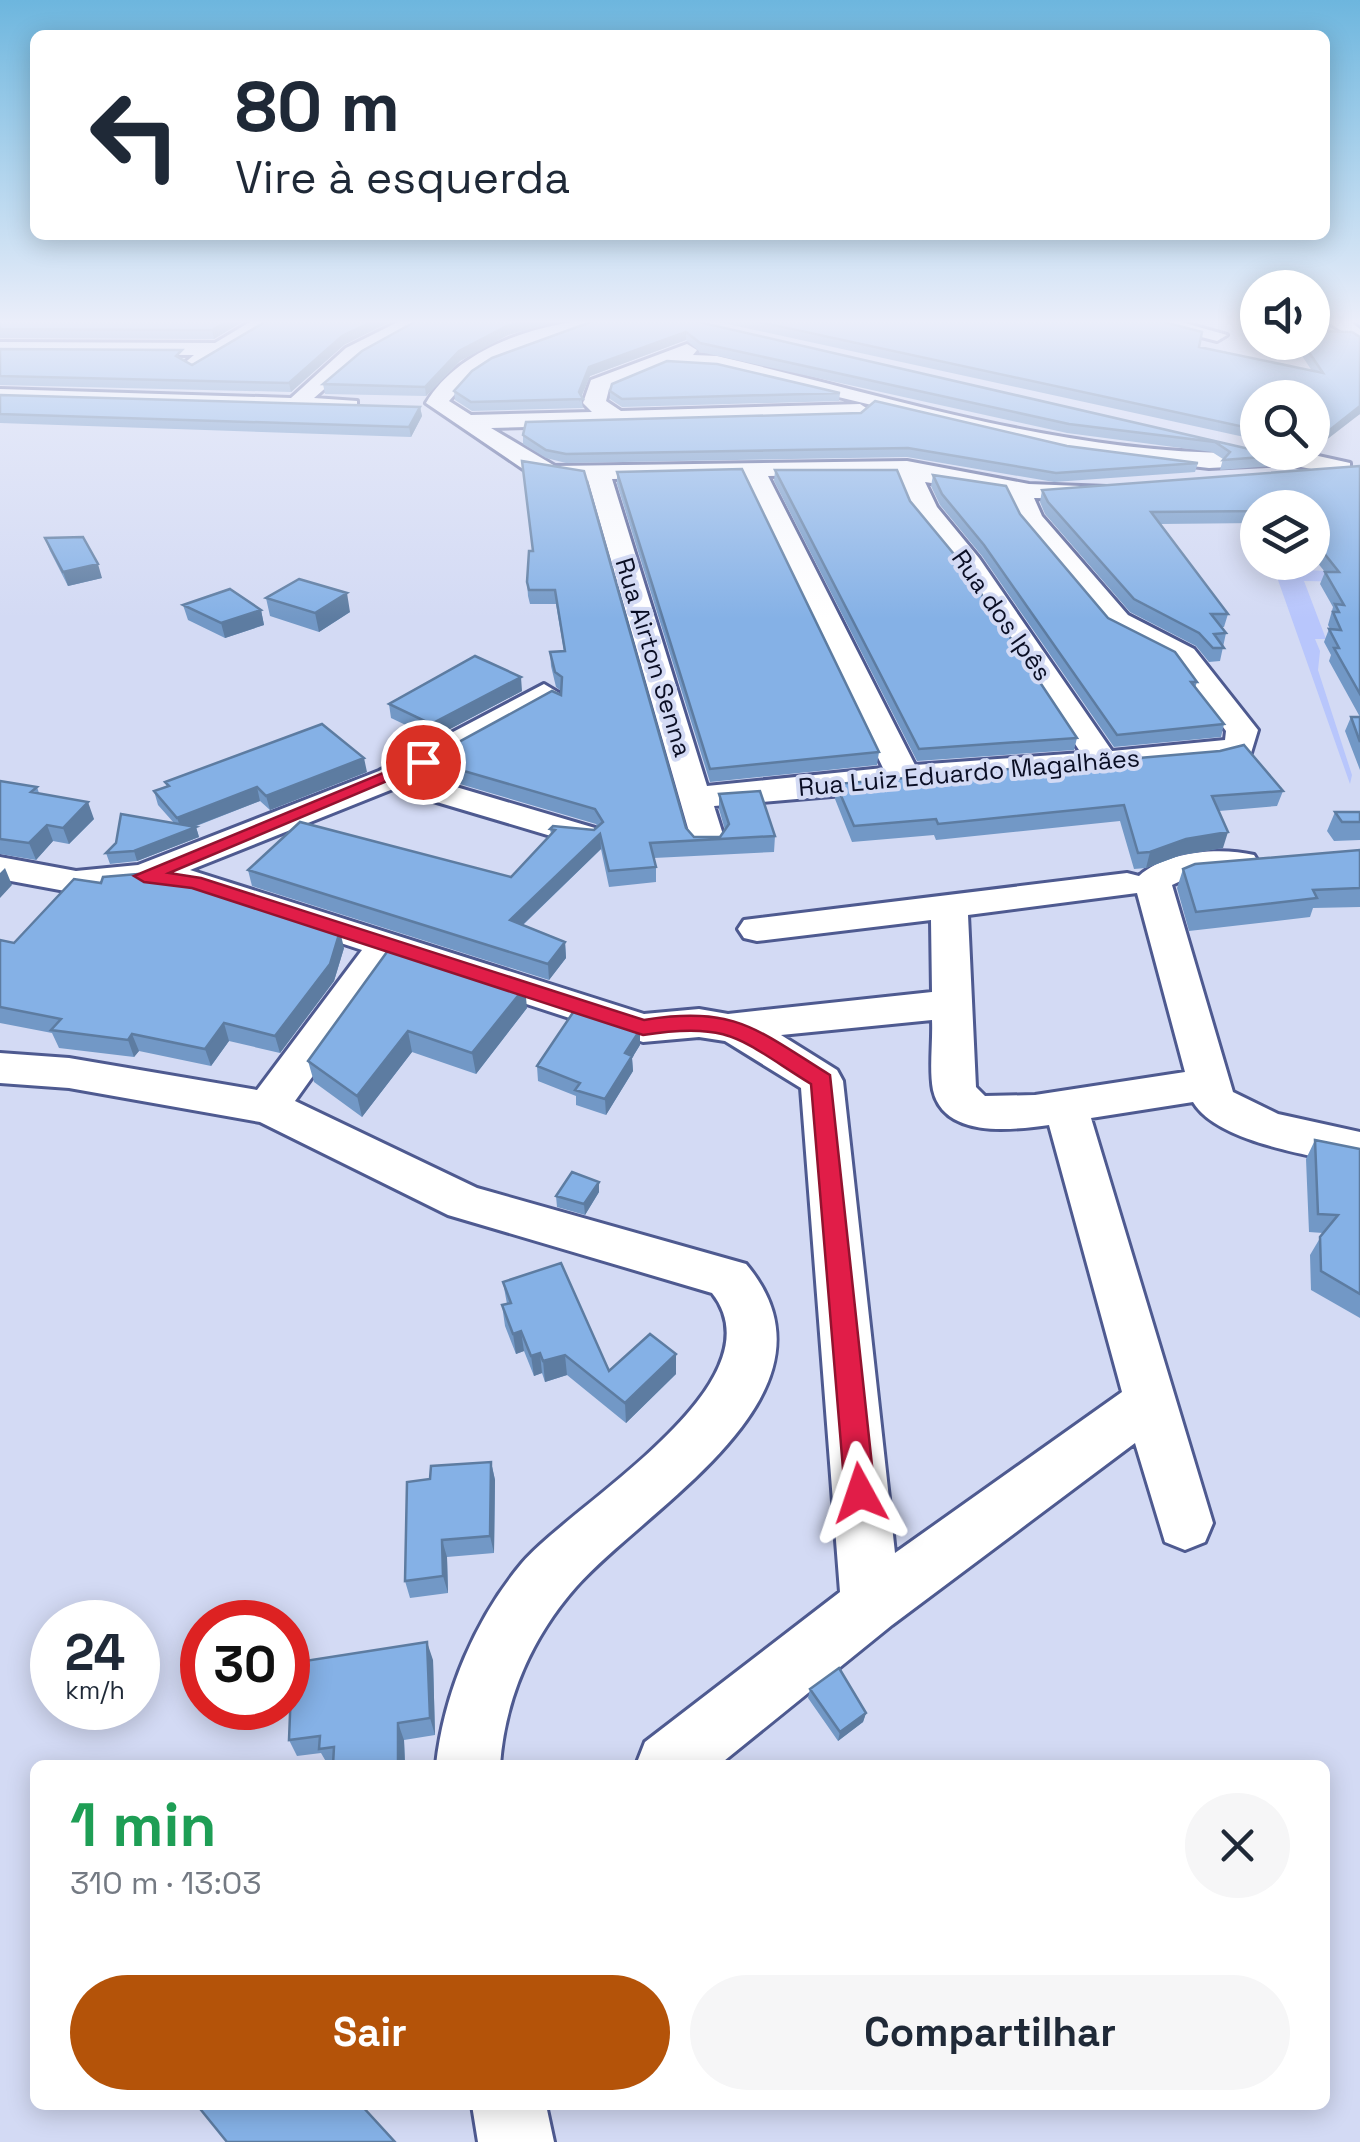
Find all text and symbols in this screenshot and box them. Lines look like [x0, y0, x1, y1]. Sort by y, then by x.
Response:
text: 80 m [235, 62, 400, 151]
icon: left [70, 70, 200, 200]
text: Vire à esquerda [235, 149, 570, 206]
map controls [1240, 270, 1330, 580]
button: sound [1240, 270, 1330, 360]
button: search [1240, 380, 1330, 470]
button: layers [1240, 490, 1330, 580]
street label: Rua dos Ipês [945, 543, 1059, 687]
street label: Rua Airton Senna [609, 554, 699, 760]
pin [381, 720, 466, 805]
icon: arrive [396, 735, 451, 790]
street label: Rua Luiz Eduardo Magalhães [797, 741, 1141, 803]
position arrow [808, 1441, 912, 1545]
speed limit sign: 30 [180, 1600, 310, 1730]
text: 24 [65, 1621, 125, 1685]
text: km/h [65, 1674, 125, 1706]
text: 1 min [70, 1787, 217, 1864]
button: close [1185, 1793, 1290, 1898]
text: 310 m · 13:03 [70, 1863, 262, 1903]
button: Sair [70, 1975, 670, 2090]
button: Compartilhar [690, 1975, 1290, 2090]

